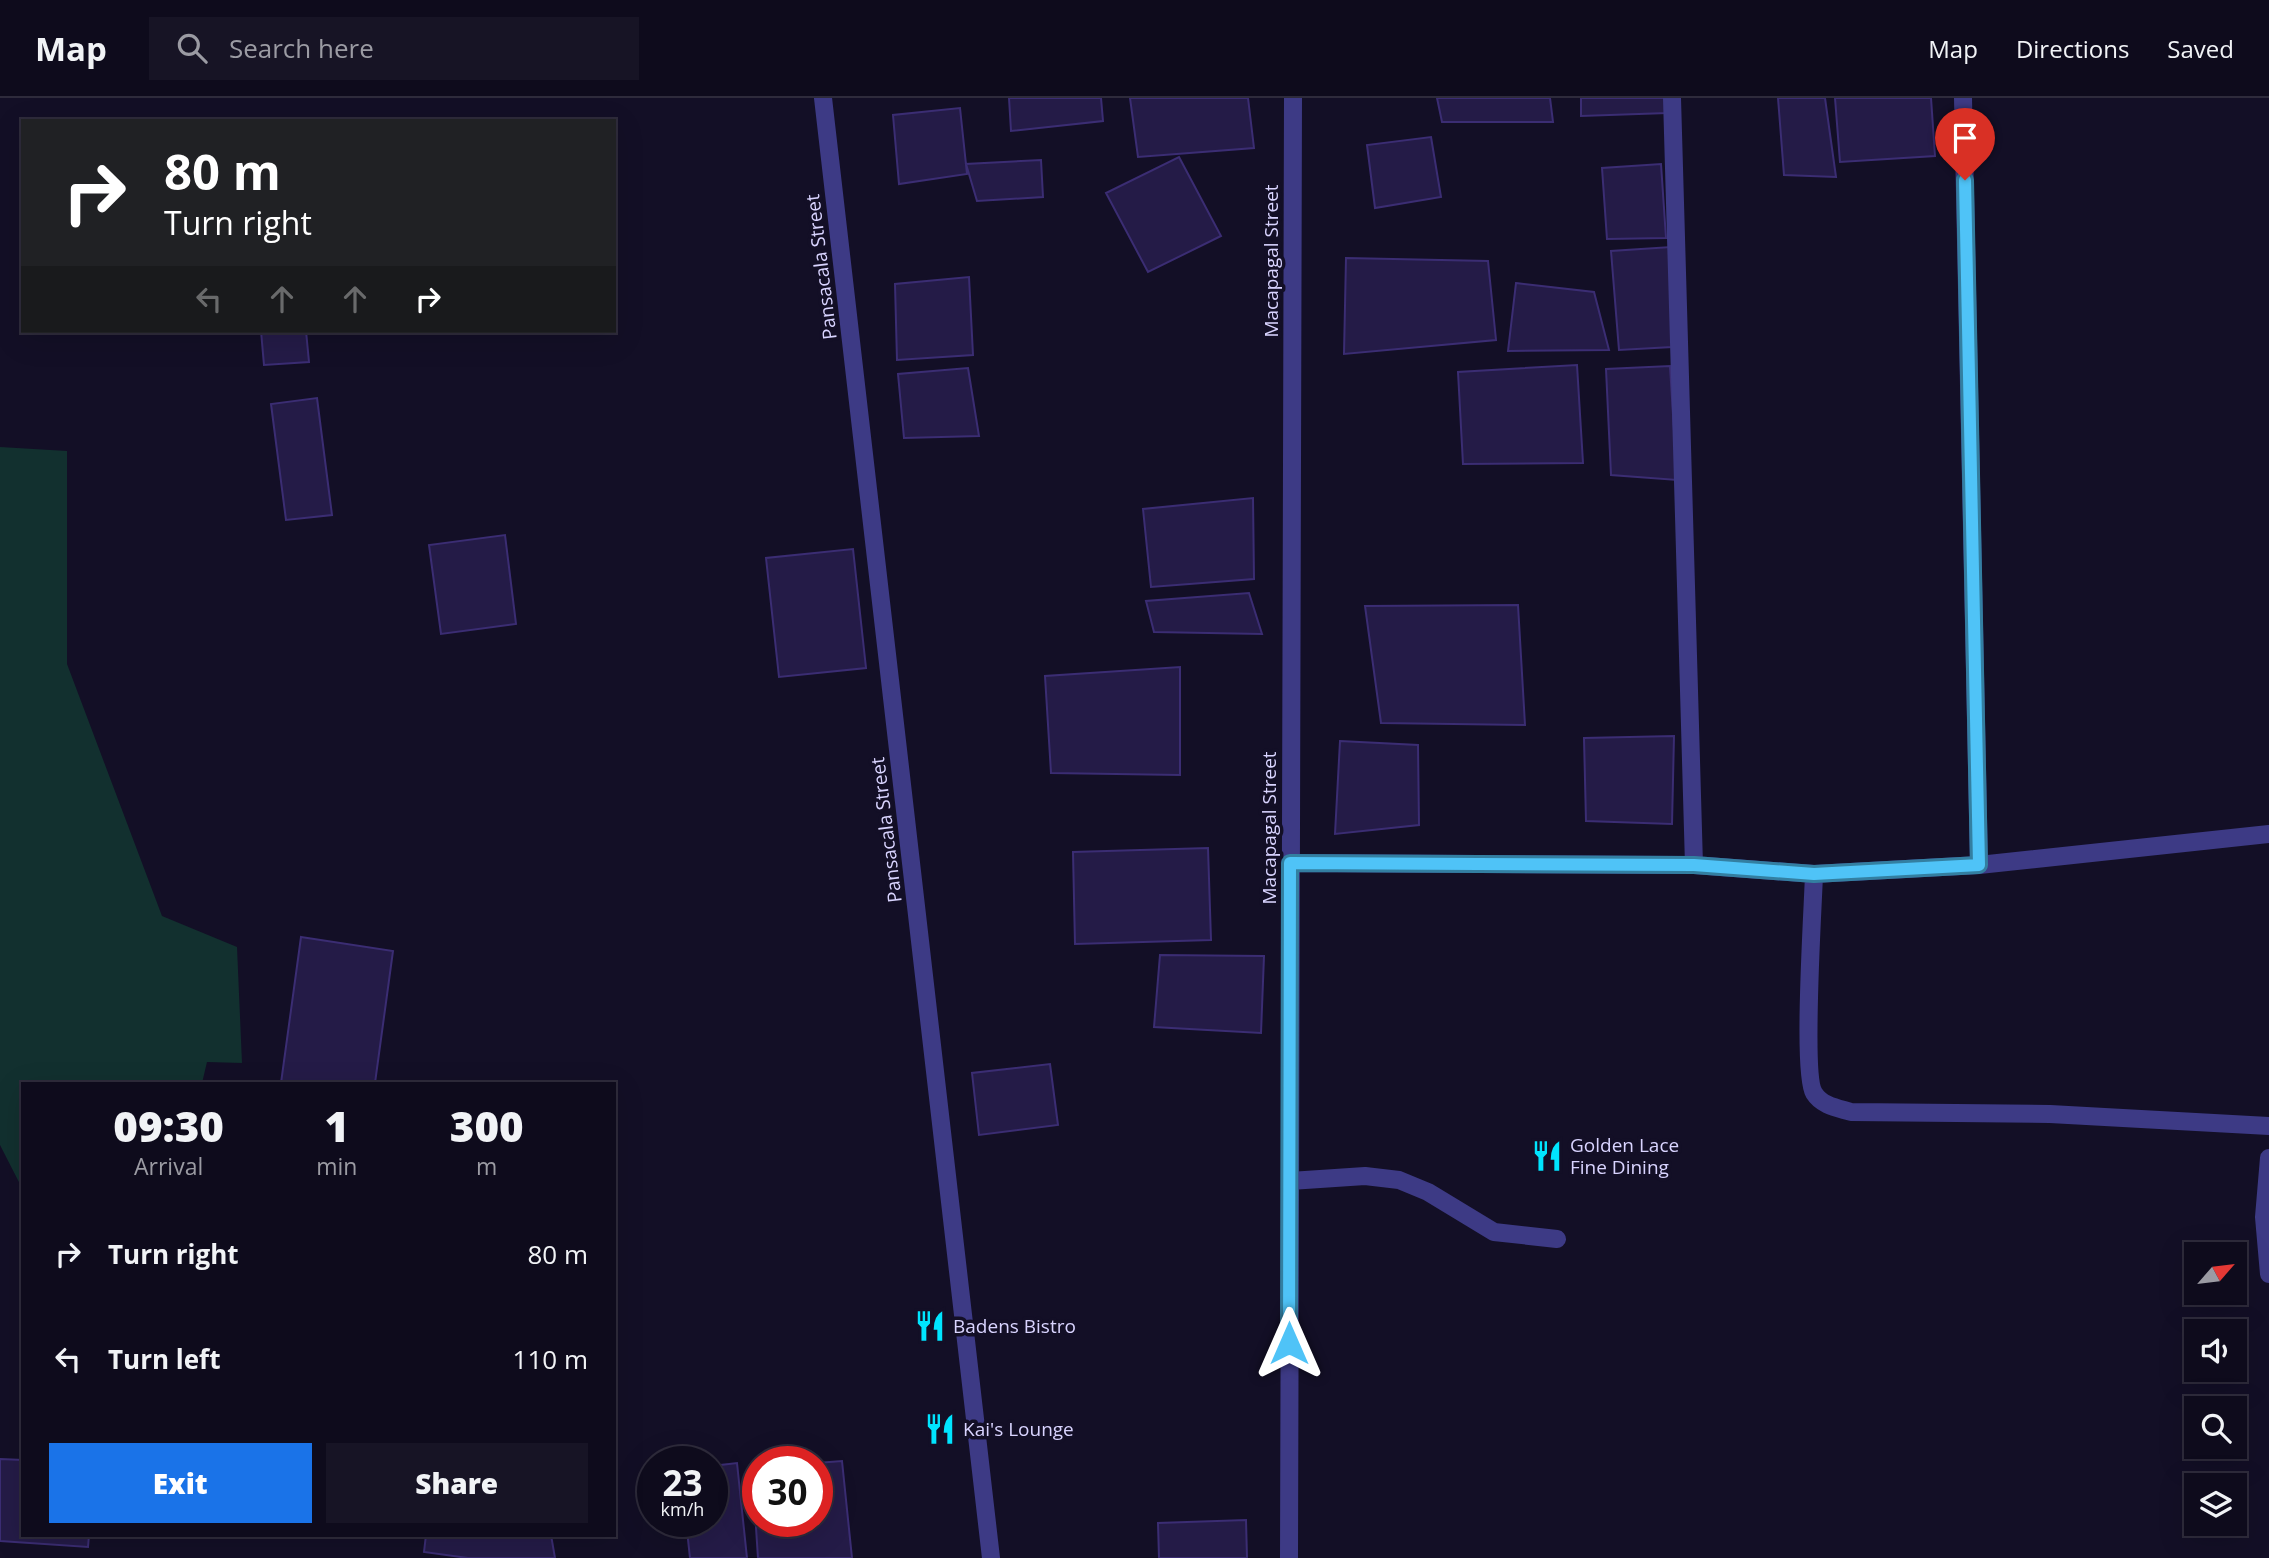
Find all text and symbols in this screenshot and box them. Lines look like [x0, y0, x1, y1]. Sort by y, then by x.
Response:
search box [149, 17, 639, 80]
text: Map [35, 26, 107, 71]
icon: search [173, 29, 211, 67]
text: Search here [229, 30, 374, 66]
text: Map [1928, 32, 1978, 65]
text: Directions [2016, 32, 2129, 65]
text: Saved [2167, 32, 2234, 65]
pin [1935, 108, 1995, 180]
icon: arrive [1946, 119, 1984, 157]
text: 80 m [164, 138, 281, 204]
icon: right [49, 147, 140, 238]
street label: Macapagal Street [1258, 184, 1284, 338]
street label: Pansacala Street [799, 193, 843, 341]
text: Turn right [164, 201, 312, 244]
icon: left [190, 280, 228, 318]
icon: ahead [263, 280, 301, 318]
icon: ahead [336, 280, 374, 318]
icon: right [409, 280, 447, 318]
street label: Macapagal Street [1256, 751, 1282, 905]
street label: Pansacala Street [864, 756, 908, 904]
text: 09:30 [113, 1097, 224, 1154]
text: 1 [325, 1097, 349, 1154]
text: 300 [450, 1097, 524, 1154]
place label: Golden Lace Fine Dining [1570, 1132, 1679, 1180]
restaurant icon: Golden Lace Fine Dining [1530, 1139, 1564, 1173]
text: Arrival [134, 1150, 203, 1182]
text: min [316, 1150, 357, 1182]
text: m [476, 1150, 497, 1182]
icon: right [49, 1235, 87, 1273]
text: Turn right [108, 1236, 239, 1272]
text: 80 m [527, 1236, 588, 1272]
north arrow [2184, 1242, 2247, 1306]
map controls [2184, 1242, 2247, 1536]
position arrow [1252, 1306, 1326, 1380]
restaurant icon: Badens Bistro [913, 1309, 947, 1343]
place label: Badens Bistro [953, 1313, 1076, 1339]
button: sound [2184, 1319, 2247, 1382]
icon: left [49, 1340, 87, 1378]
text: Turn left [108, 1341, 220, 1377]
text: 110 m [513, 1341, 588, 1377]
button: search [2184, 1396, 2247, 1459]
restaurant icon: Kai's Lounge [923, 1412, 957, 1446]
place label: Kai's Lounge [963, 1416, 1074, 1442]
button: Exit [49, 1443, 312, 1523]
button: Share [326, 1443, 588, 1523]
speed limit sign: 30 [742, 1446, 833, 1537]
text: 23 [662, 1459, 703, 1506]
button: layers [2184, 1473, 2247, 1536]
text: km/h [661, 1497, 704, 1521]

